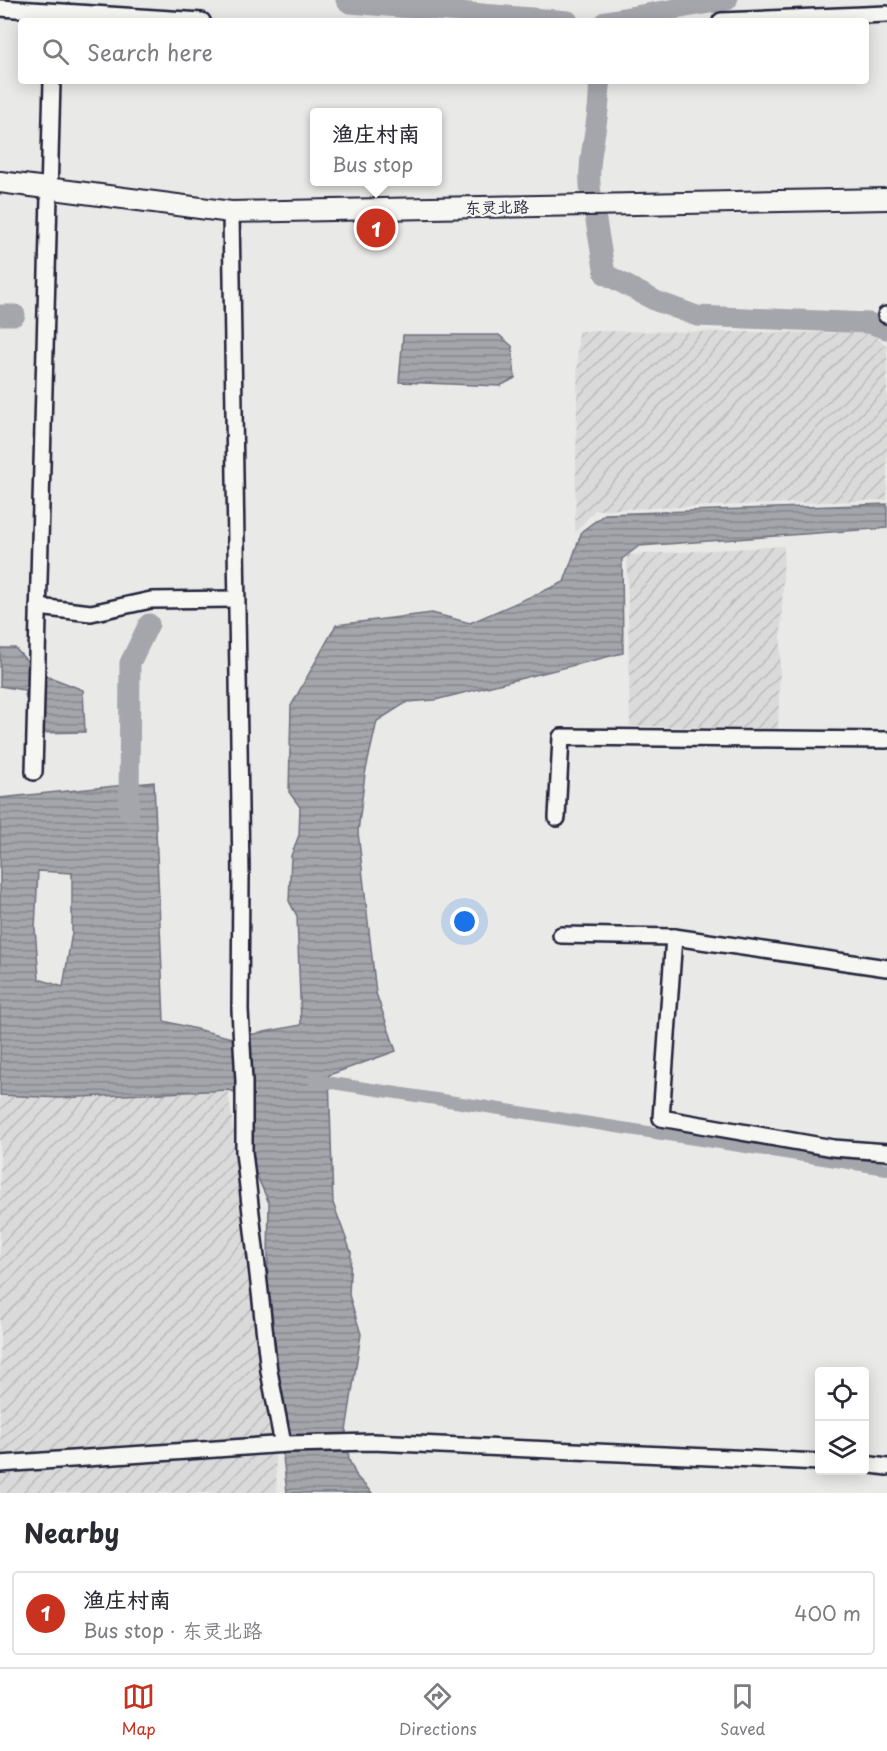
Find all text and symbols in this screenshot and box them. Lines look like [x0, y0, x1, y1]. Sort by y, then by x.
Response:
search box [18, 18, 869, 84]
icon: search [39, 35, 72, 68]
text: Search here [87, 35, 213, 68]
popup [310, 108, 442, 186]
text: 渔庄村南 [332, 116, 420, 149]
text: Bus stop [332, 149, 413, 179]
street label: 东灵北路 [465, 193, 529, 219]
pin: 1 [356, 206, 395, 250]
your location [450, 907, 479, 936]
map controls [815, 1367, 869, 1475]
button: locate [815, 1367, 869, 1421]
button: layers [815, 1421, 869, 1475]
text: Nearby [24, 1513, 119, 1552]
text: 渔庄村南 [83, 1582, 171, 1615]
text: 1 [41, 1598, 50, 1628]
text: 400 m [794, 1598, 861, 1628]
text: Bus stop · 东灵北路 [83, 1615, 262, 1645]
tab: Map [122, 1680, 156, 1740]
tab: Directions [399, 1680, 477, 1740]
tab: Saved [720, 1680, 765, 1740]

